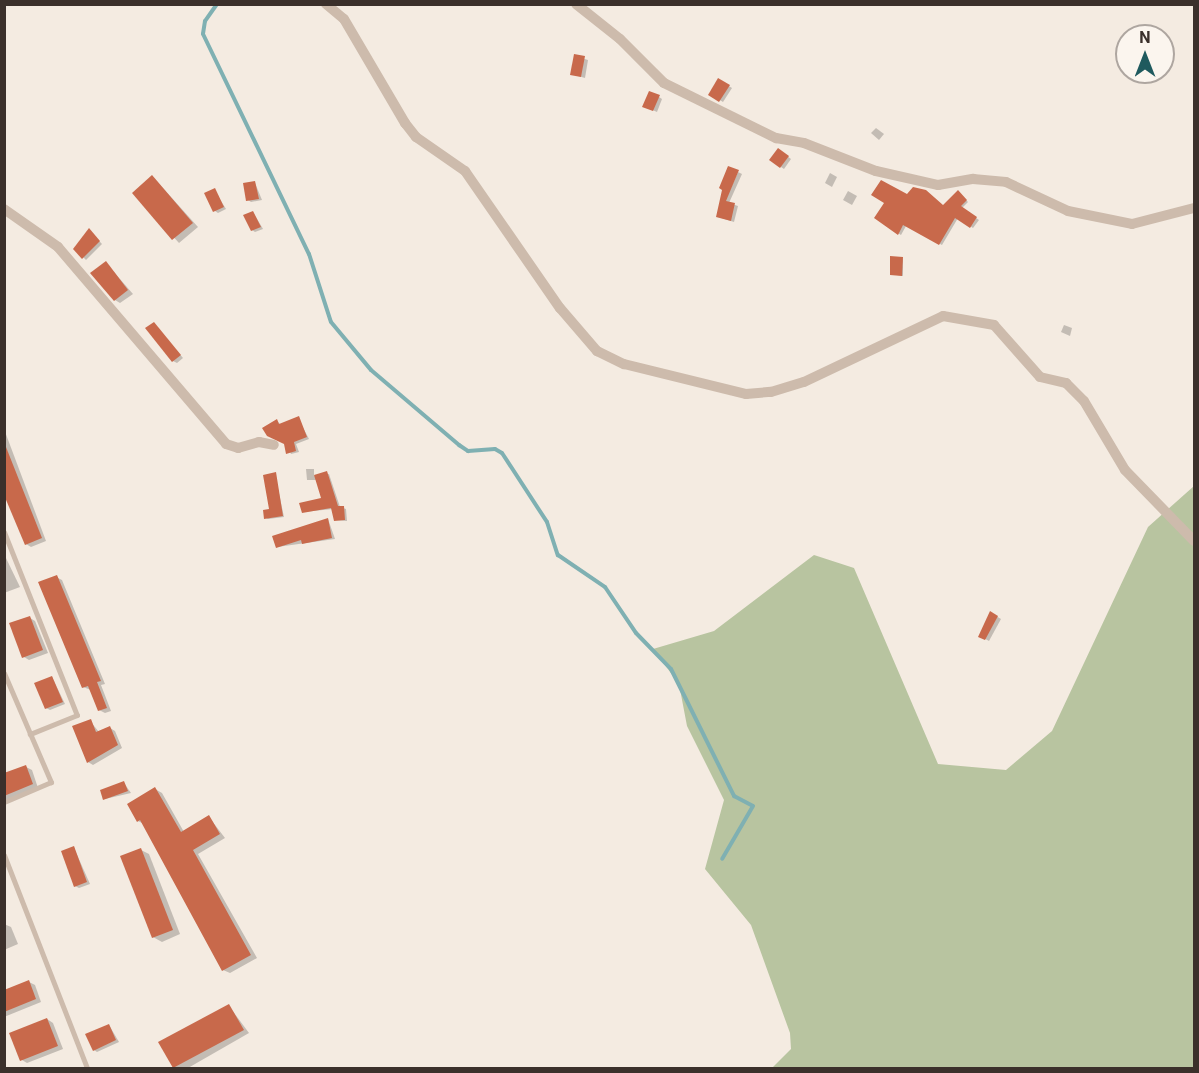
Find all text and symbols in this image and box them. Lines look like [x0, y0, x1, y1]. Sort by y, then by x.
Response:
north arrow [1115, 24, 1175, 84]
text: N [1139, 28, 1151, 47]

